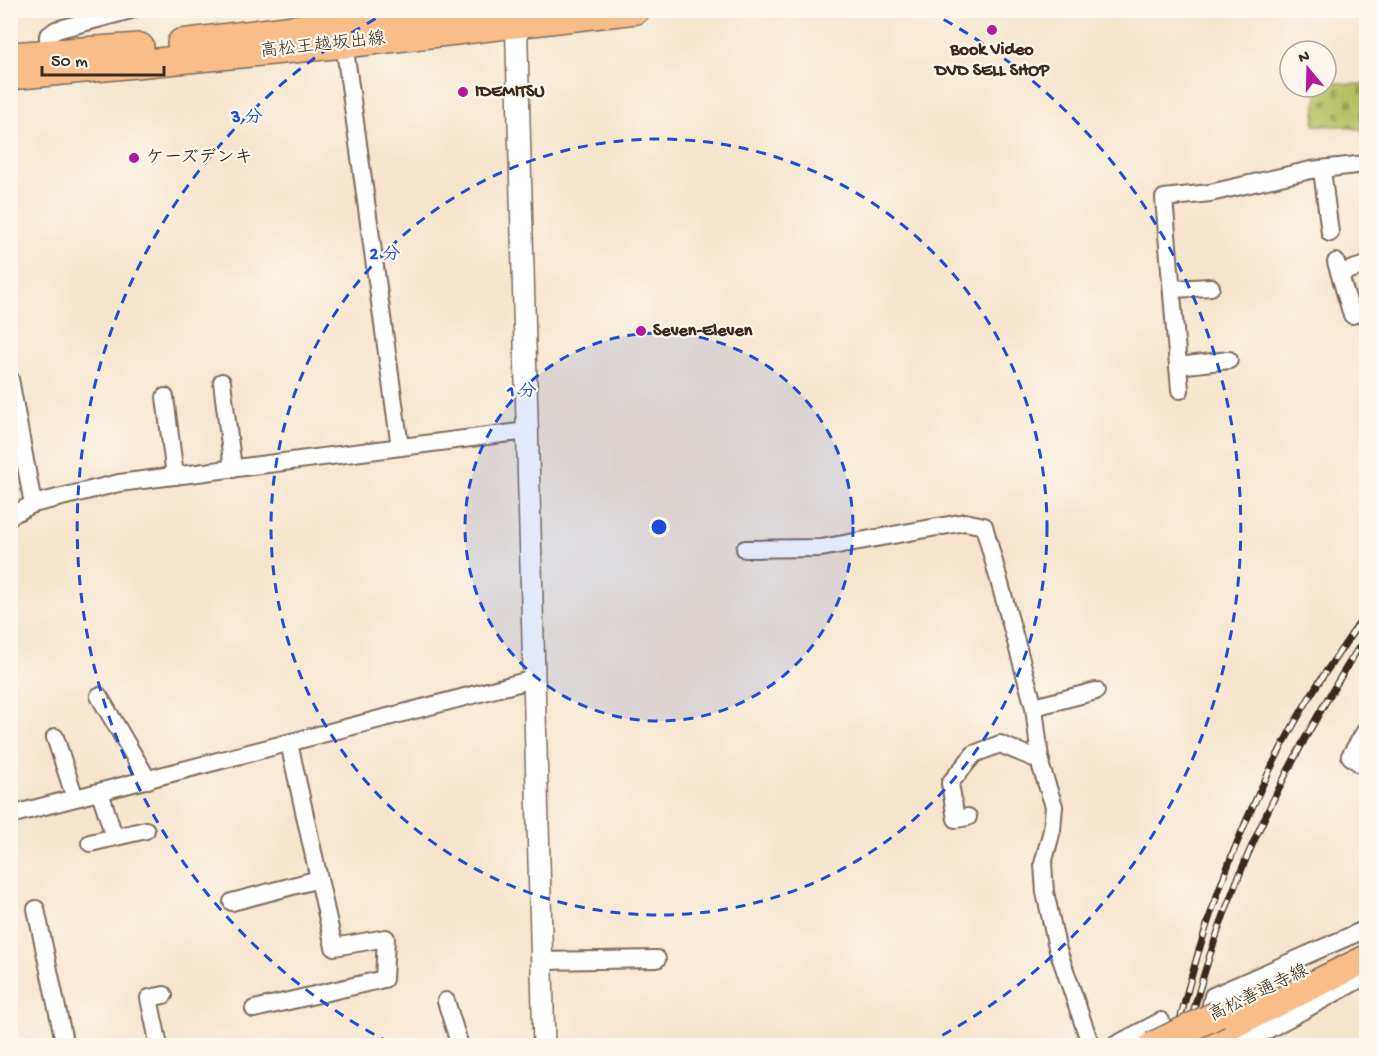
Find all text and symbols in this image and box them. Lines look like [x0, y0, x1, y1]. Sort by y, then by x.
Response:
marker: Book Video DVD SELL SHOP [985, 23, 999, 37]
street label: 高松王越坂出線 [259, 28, 387, 63]
scale bar [42, 39, 164, 77]
north arrow [1278, 39, 1338, 99]
place label: Book Video DVD SELL SHOP [933, 40, 1050, 82]
text: N [1296, 47, 1313, 69]
text: 50 m [51, 52, 88, 73]
place label: IDEMITSU [475, 82, 545, 103]
marker: IDEMITSU [456, 85, 470, 99]
text: 3 分 [230, 107, 263, 129]
place label: ケーズデンキ [146, 148, 253, 169]
marker: ケーズデンキ [127, 151, 141, 165]
text: 2 分 [369, 244, 401, 266]
place label: Seven-Eleven [653, 321, 753, 342]
marker: Seven-Eleven [634, 324, 648, 338]
text: 1 分 [506, 381, 537, 403]
centre of rings [649, 517, 669, 537]
street label: 高松善通寺線 [1205, 960, 1312, 1027]

